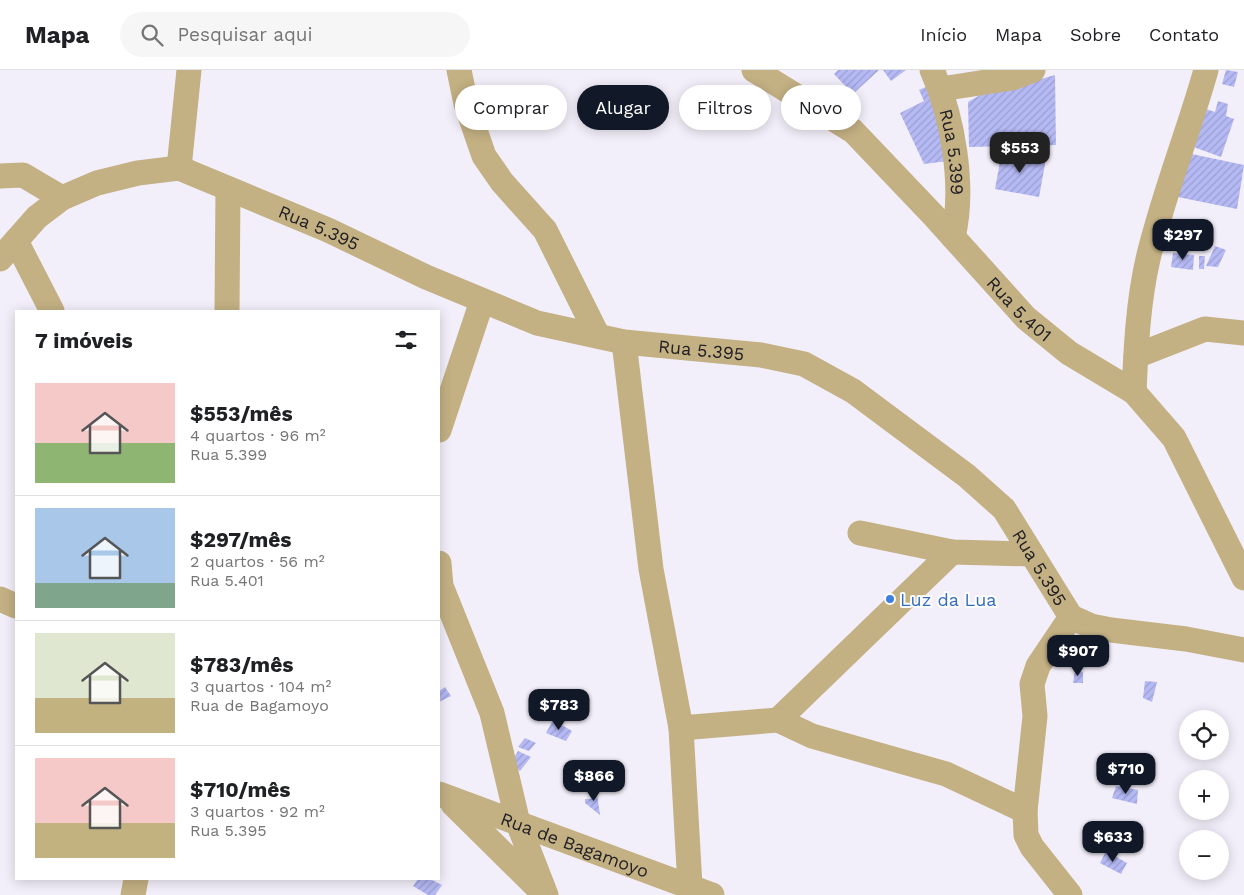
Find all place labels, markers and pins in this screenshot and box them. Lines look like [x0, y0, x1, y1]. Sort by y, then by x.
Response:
pin: $553 [990, 132, 1050, 174]
pin: $297 [1153, 218, 1213, 261]
place label: Luz da Lua [900, 589, 996, 610]
marker: Luz da Lua [884, 593, 896, 605]
pin: $907 [1048, 634, 1108, 677]
pin: $783 [529, 688, 589, 731]
pin: $710 [1096, 752, 1156, 795]
pin: $866 [564, 760, 624, 802]
pin: $633 [1083, 820, 1143, 863]

